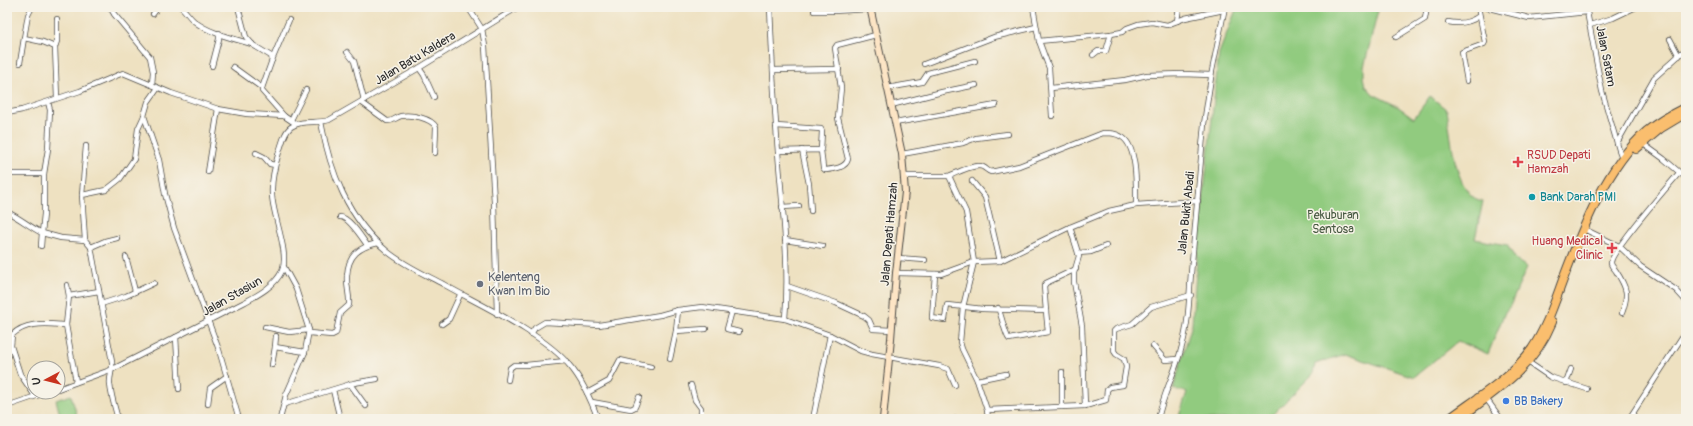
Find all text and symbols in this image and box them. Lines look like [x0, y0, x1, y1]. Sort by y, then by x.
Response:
street label: Jalan Satam [1592, 24, 1619, 88]
street label: Jalan Batu Kaldera [372, 28, 459, 88]
place label: RSUD Depati Hamzah [1527, 148, 1590, 177]
marker: RSUD Depati Hamzah [1512, 156, 1524, 168]
street label: Jalan Bukit Abadi [1175, 171, 1198, 255]
street label: Jalan Depati Hamzah [877, 181, 902, 286]
place label: Bank Darah PMI [1540, 190, 1616, 205]
marker: Bank Darah PMI [1527, 192, 1537, 202]
park label: Pekuburan Sentosa [1307, 208, 1359, 237]
place label: Huang Medical Clinic [1532, 234, 1603, 263]
marker: Huang Medical Clinic [1606, 242, 1618, 254]
place label: Kelenteng Kwan Im Bio [488, 270, 551, 299]
street label: Jalan Stasiun [200, 273, 265, 320]
marker: Kelenteng Kwan Im Bio [475, 279, 485, 289]
north arrow [26, 360, 66, 400]
text: U [30, 377, 43, 386]
place label: BB Bakery [1514, 394, 1563, 409]
marker: BB Bakery [1501, 396, 1511, 406]

